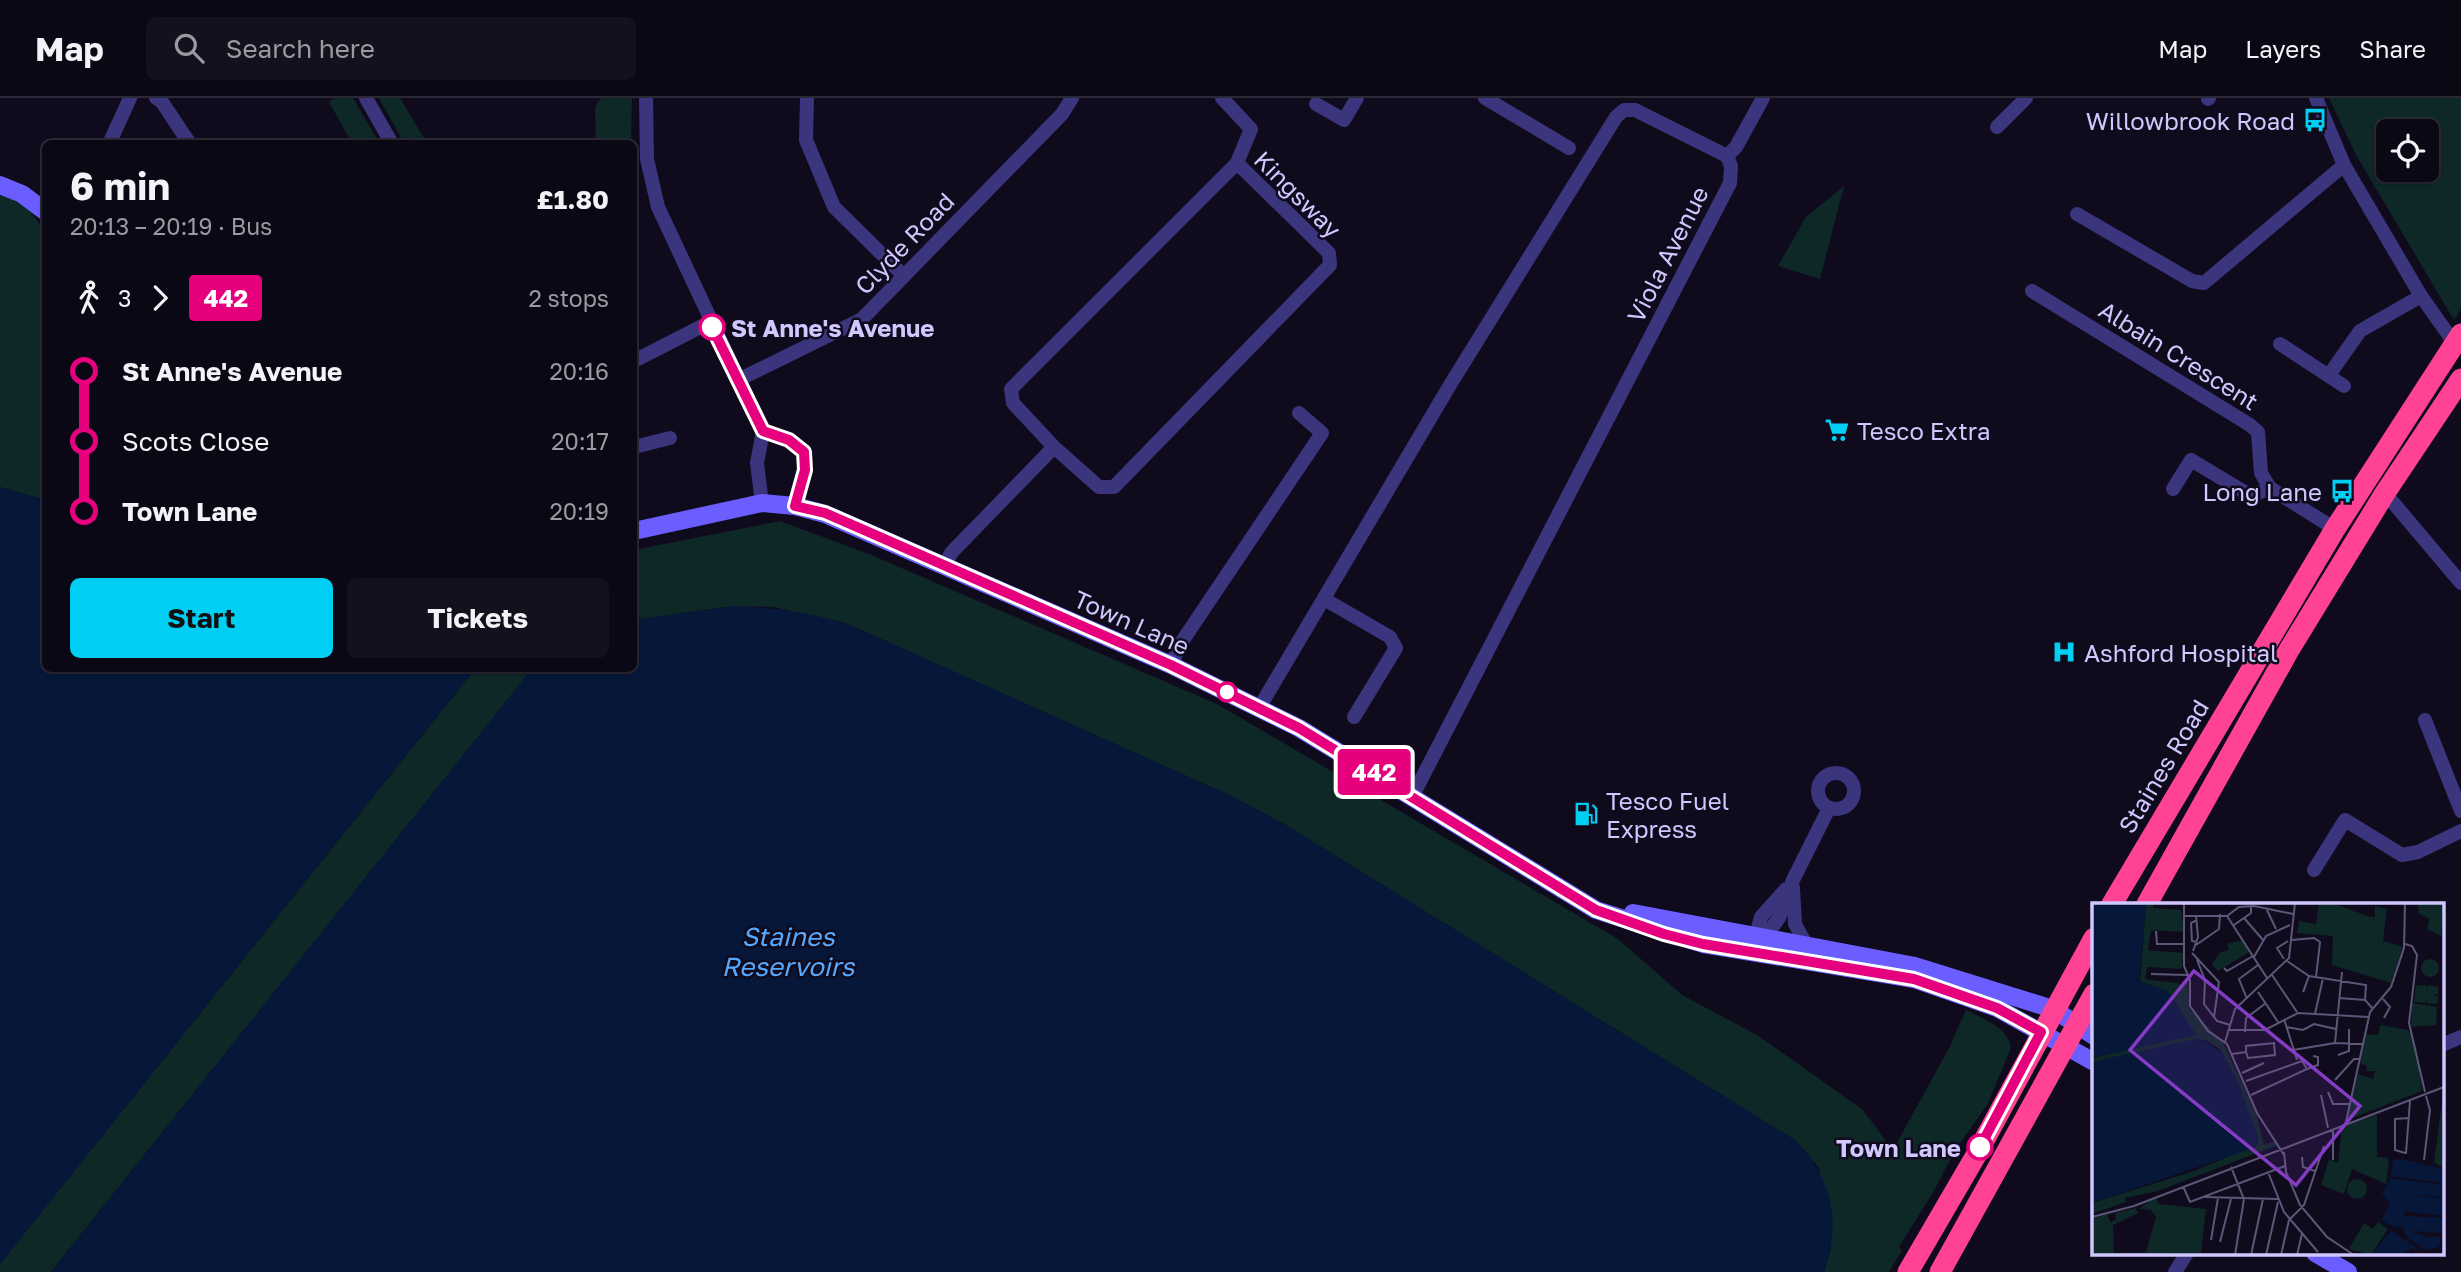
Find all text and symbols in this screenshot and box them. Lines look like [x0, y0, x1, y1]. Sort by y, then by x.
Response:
search box [146, 17, 636, 80]
text: Map [35, 29, 104, 68]
icon: search [170, 29, 208, 67]
text: Search here [226, 33, 375, 64]
text: Map [2158, 34, 2207, 63]
text: Layers [2245, 34, 2321, 63]
text: Share [2359, 34, 2426, 63]
place label: Willowbrook Road [2086, 106, 2295, 135]
bus stop icon: Willowbrook Road [2301, 106, 2329, 134]
map controls [2376, 119, 2439, 182]
button: locate [2376, 119, 2439, 182]
street label: Kingsway [1249, 145, 1347, 243]
text: 6 min [70, 163, 170, 208]
street label: Viola Avenue [1620, 181, 1714, 327]
text: £1.80 [537, 184, 609, 215]
street label: Clyde Road [848, 186, 960, 300]
text: 20:13 – 20:19 · Bus [70, 212, 272, 240]
icon: walk [70, 279, 108, 317]
icon: forward [141, 279, 179, 317]
text: 442 [203, 283, 248, 312]
text: 3 [118, 284, 131, 312]
text: 2 stops [528, 284, 609, 312]
street label: Albain Crescent [2094, 294, 2264, 416]
place label: St Anne's Avenue [731, 313, 934, 342]
marker: St Anne's Avenue [699, 314, 725, 340]
text: St Anne's Avenue [122, 356, 342, 387]
text: 20:16 [549, 357, 609, 385]
supermarket icon: Tesco Extra [1823, 416, 1851, 444]
place label: Tesco Extra [1857, 416, 1990, 445]
text: Scots Close [122, 426, 269, 457]
text: 20:17 [551, 427, 609, 455]
place label: Long Lane [2202, 477, 2322, 506]
bus stop icon: Long Lane [2328, 477, 2356, 505]
text: Town Lane [122, 496, 257, 527]
text: 20:19 [549, 497, 609, 525]
button: Start [70, 578, 333, 658]
button: Tickets [347, 578, 609, 658]
street label: Town Lane [1070, 584, 1194, 660]
hospital icon: Ashford Hospital [2050, 638, 2078, 666]
place label: Ashford Hospital [2084, 638, 2278, 667]
unlabelled marker [1217, 682, 1237, 702]
street label: Staines Road [2112, 694, 2214, 838]
line badge: 442 [1334, 749, 1414, 795]
text: 442 [1352, 757, 1396, 786]
place label: Tesco Fuel Express [1606, 786, 1729, 843]
fuel station icon: Tesco Fuel Express [1572, 800, 1600, 828]
inset map [2092, 903, 2444, 1254]
water label: Staines Reservoirs [722, 921, 856, 982]
place label: Town Lane [1836, 1133, 1961, 1162]
marker: Town Lane [1967, 1134, 1993, 1160]

